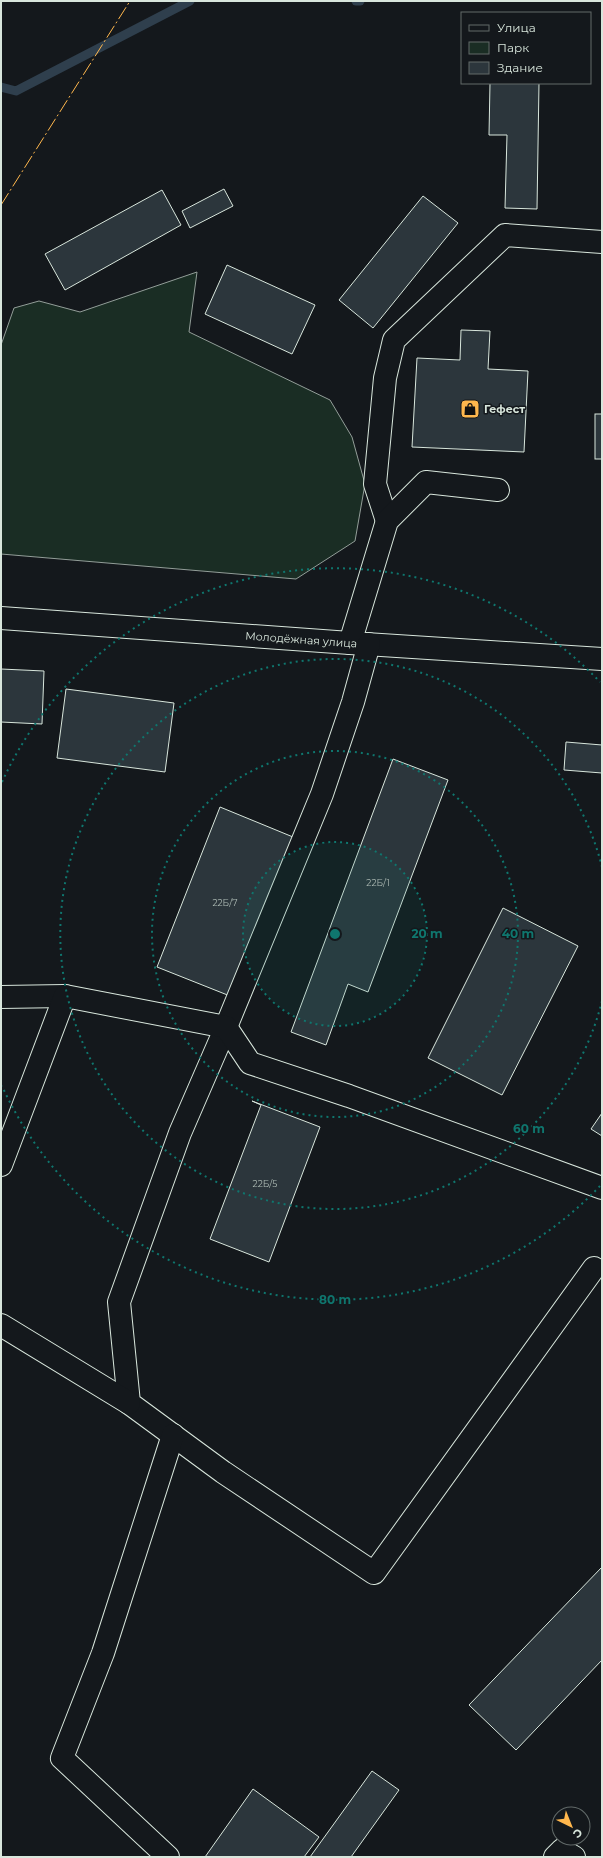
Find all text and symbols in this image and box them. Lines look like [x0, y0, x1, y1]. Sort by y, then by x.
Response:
legend [461, 12, 591, 84]
text: Улица [497, 20, 536, 35]
text: Парк [497, 40, 529, 55]
text: Здание [497, 60, 543, 75]
shop icon: Гефест [459, 398, 481, 420]
place label: Гефест [484, 402, 525, 416]
street label: Молодёжная улица [245, 629, 358, 650]
house number: 22Б/1 [366, 877, 390, 888]
house number: 22Б/7 [212, 897, 238, 908]
text: 20 m [411, 926, 443, 941]
text: 40 m [502, 926, 534, 941]
centre of rings [328, 927, 342, 941]
text: 60 m [513, 1121, 545, 1136]
house number: 22Б/5 [253, 1178, 277, 1189]
text: 80 m [319, 1292, 351, 1307]
north arrow [551, 1806, 591, 1846]
text: С [570, 1825, 586, 1841]

